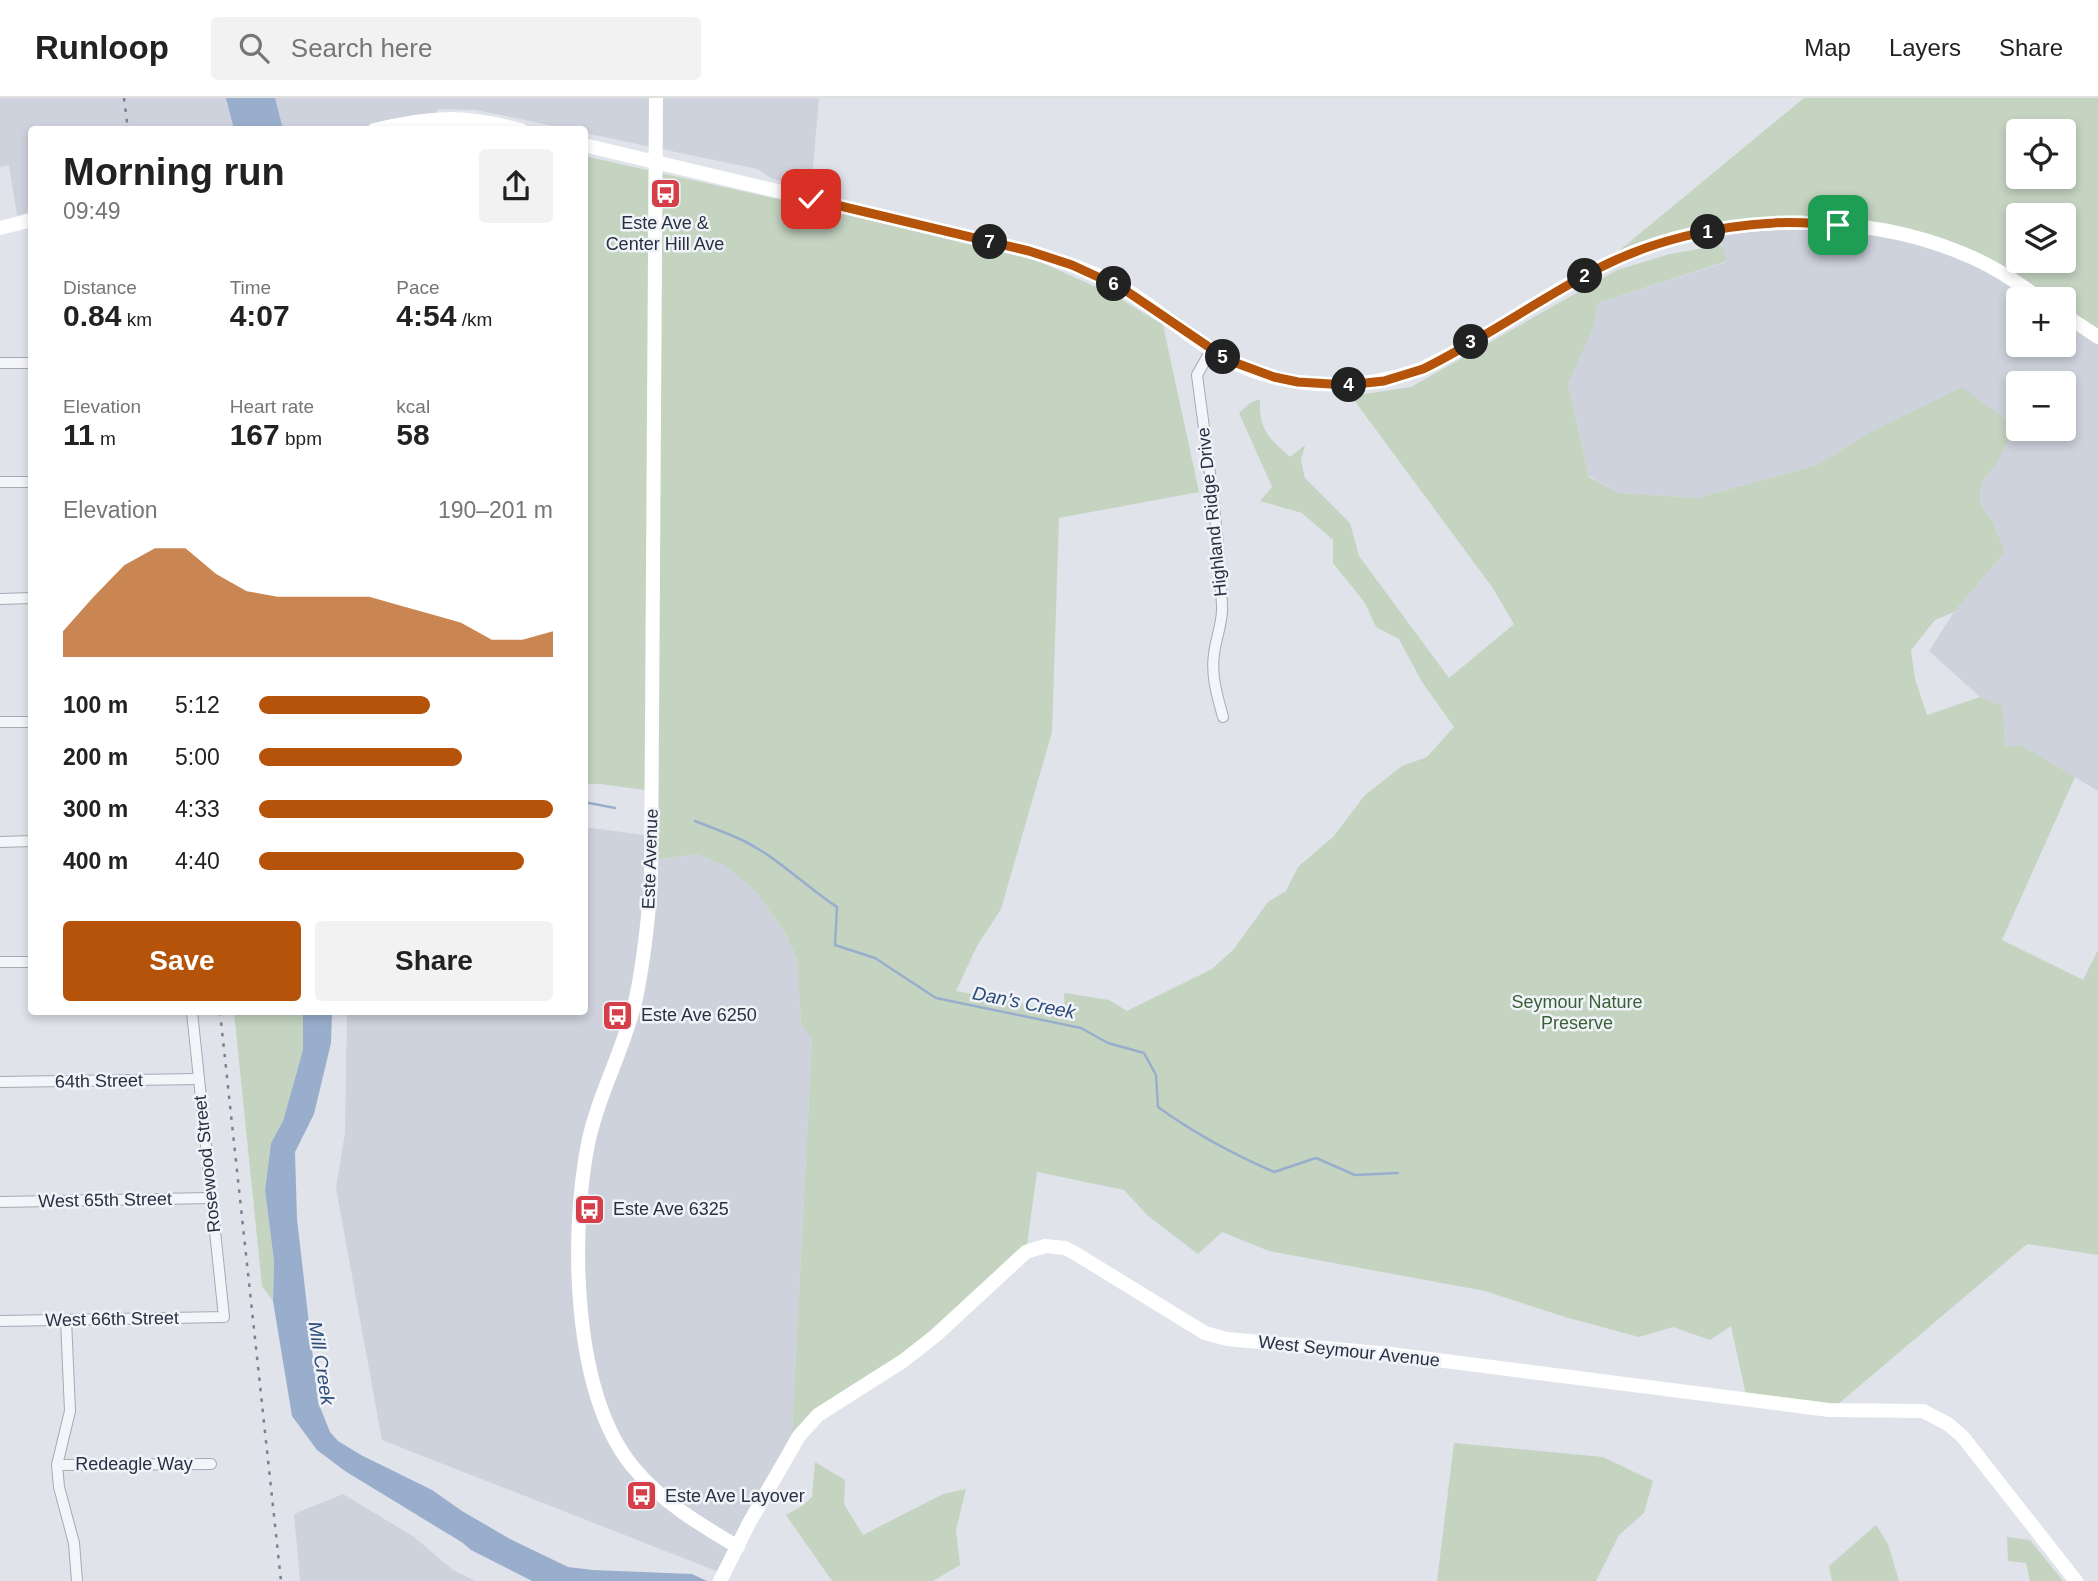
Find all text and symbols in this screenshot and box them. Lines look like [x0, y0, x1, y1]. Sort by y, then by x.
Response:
search box [211, 17, 701, 80]
text: Runloop [35, 29, 169, 66]
icon: search [235, 29, 273, 67]
text: Search here [291, 33, 432, 63]
text: Map [1804, 34, 1851, 61]
text: Layers [1889, 34, 1961, 61]
text: Share [1999, 34, 2063, 61]
map controls [2006, 119, 2076, 441]
button: locate [2006, 119, 2076, 189]
button: share [479, 149, 553, 223]
text: Morning run [63, 151, 285, 193]
pin [781, 169, 841, 229]
bus stop icon: Este Ave & Center Hill Ave [648, 176, 682, 210]
icon: check [792, 180, 830, 218]
pin [1808, 195, 1868, 255]
text: 09:49 [63, 198, 121, 224]
button: layers [2006, 203, 2076, 273]
icon: arrive [1819, 206, 1857, 244]
place label: Este Ave & Center Hill Ave [606, 213, 724, 254]
pin: 1 [1690, 214, 1726, 250]
text: 1 [1702, 221, 1713, 242]
pin: 7 [972, 225, 1007, 260]
text: 7 [984, 231, 995, 252]
pin: 2 [1568, 258, 1602, 294]
text: 2 [1579, 265, 1590, 286]
pin: 6 [1096, 266, 1132, 302]
text: 6 [1108, 273, 1119, 294]
text: Distance [63, 277, 137, 298]
text: Time [230, 277, 271, 298]
text: Pace [396, 277, 440, 298]
button: + [2006, 287, 2076, 357]
text: 0.84 [63, 299, 121, 332]
text: 4:07 [230, 299, 290, 332]
text: 4:54 [396, 299, 456, 332]
text: km [121, 309, 152, 330]
text: /km [456, 309, 492, 330]
pin: 3 [1454, 324, 1488, 360]
text: 3 [1465, 331, 1476, 352]
pin: 5 [1206, 340, 1240, 374]
text: 5 [1217, 346, 1228, 367]
pin: 4 [1332, 368, 1366, 402]
button: − [2006, 371, 2076, 441]
text: 4 [1343, 374, 1354, 395]
text: Elevation [63, 396, 141, 417]
text: Heart rate [230, 396, 314, 417]
text: kcal [396, 396, 430, 417]
text: 11 [63, 418, 95, 451]
text: 167 [230, 418, 280, 451]
text: 58 [396, 418, 430, 451]
street label: Highland Ridge Drive [1193, 426, 1231, 598]
text: m [95, 428, 116, 449]
text: bpm [280, 428, 322, 449]
text: Elevation [63, 497, 158, 523]
text: 190–201 m [438, 497, 553, 523]
text: 100 m [63, 692, 128, 718]
text: 5:12 [175, 692, 220, 718]
text: 200 m [63, 744, 128, 770]
text: 5:00 [175, 744, 220, 770]
text: 300 m [63, 796, 128, 822]
text: 4:33 [175, 796, 220, 822]
street label: Este Avenue [638, 808, 662, 910]
text: 400 m [63, 848, 128, 874]
text: 4:40 [175, 848, 220, 874]
button: Save [63, 921, 301, 1001]
button: Share [315, 921, 553, 1001]
water label: Dan’s Creek [971, 982, 1079, 1023]
park label: Seymour Nature Preserve [1511, 992, 1643, 1033]
bus stop icon: Este Ave 6250 [601, 998, 635, 1032]
place label: Este Ave 6250 [641, 1005, 757, 1025]
street label: 64th Street [55, 1070, 143, 1092]
street label: Rosewood Street [190, 1094, 224, 1234]
street label: West 65th Street [38, 1189, 172, 1211]
bus stop icon: Este Ave 6325 [573, 1192, 607, 1226]
place label: Este Ave 6325 [613, 1199, 729, 1219]
street label: West 66th Street [45, 1308, 179, 1330]
water label: Mill Creek [305, 1320, 339, 1408]
street label: West Seymour Avenue [1257, 1332, 1441, 1370]
street label: Redeagle Way [75, 1454, 193, 1474]
bus stop icon: Este Ave Layover [625, 1479, 659, 1513]
place label: Este Ave Layover [665, 1486, 805, 1506]

